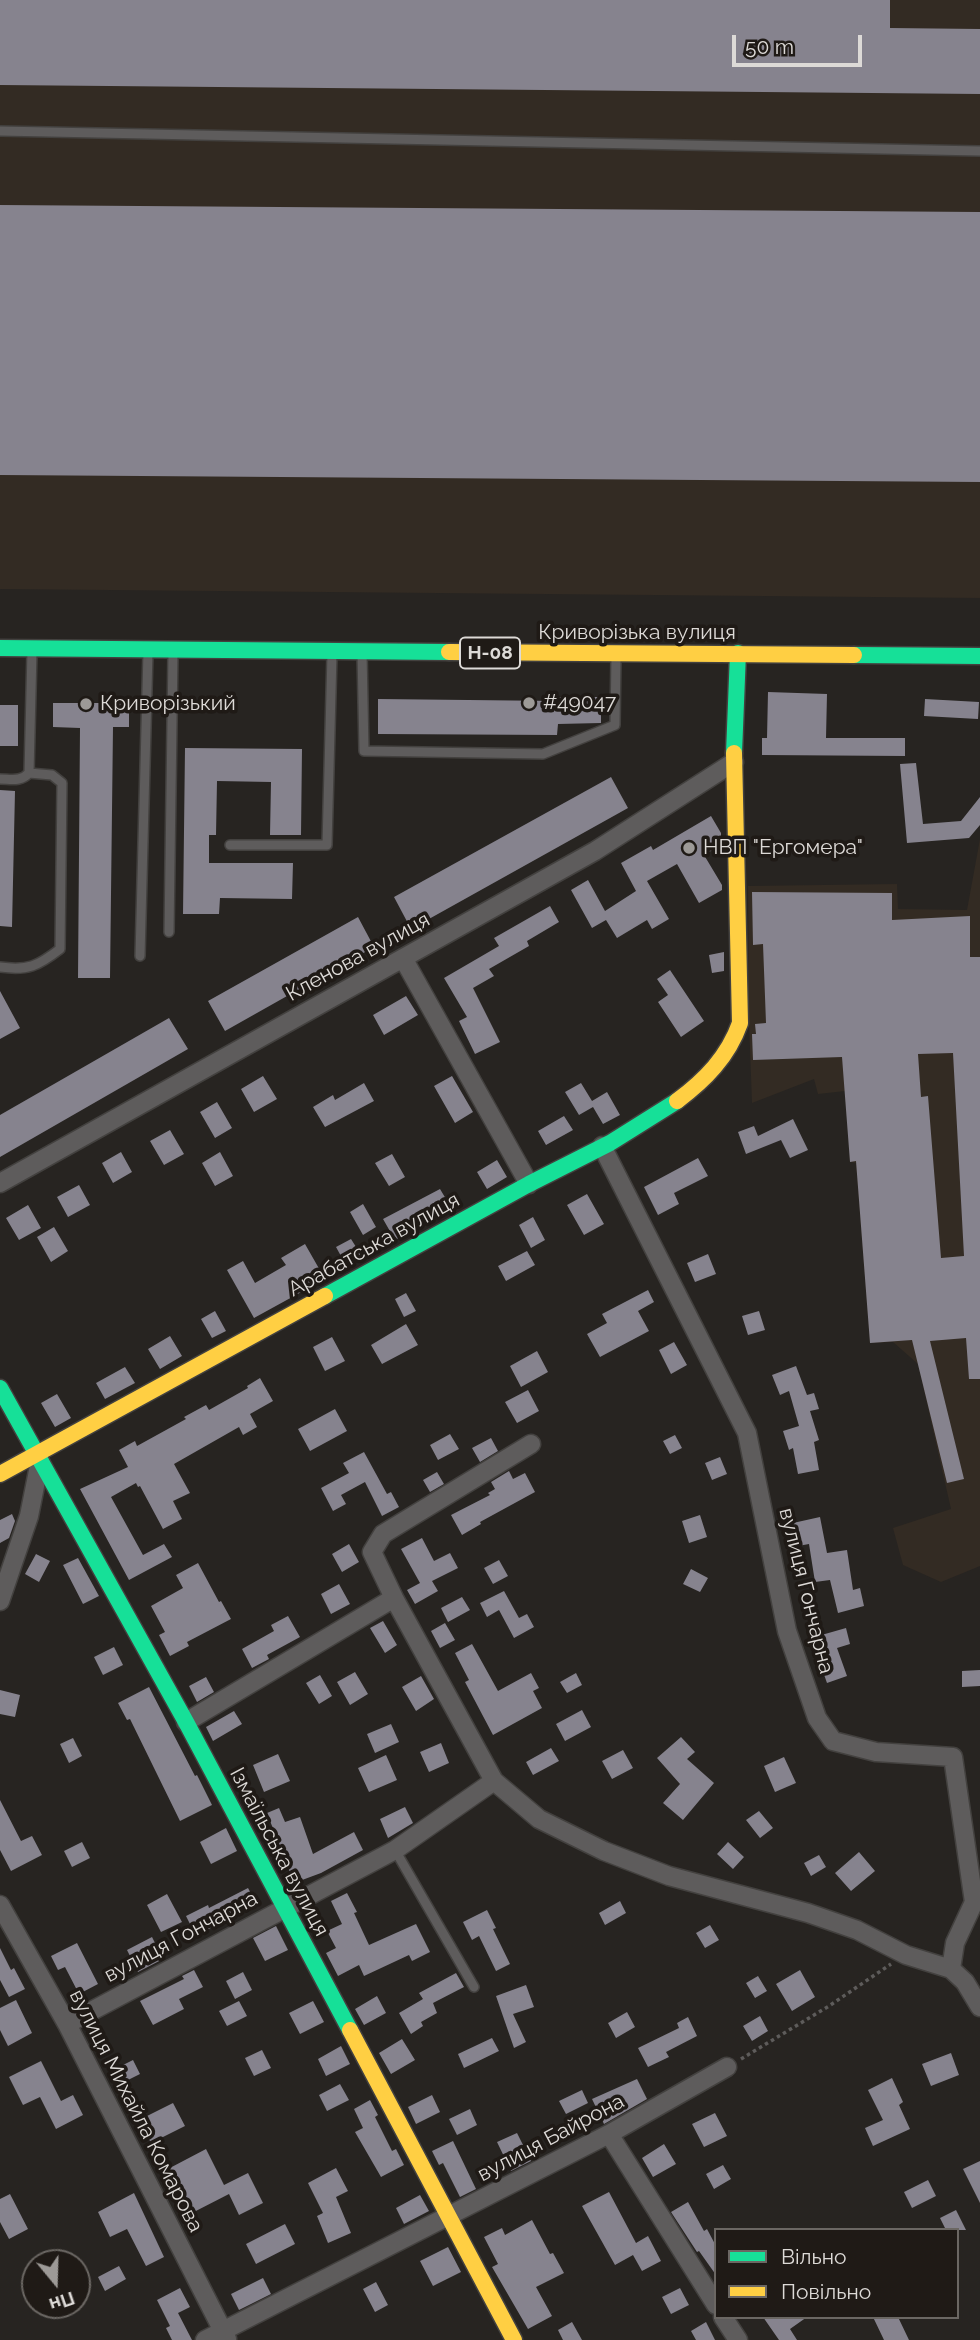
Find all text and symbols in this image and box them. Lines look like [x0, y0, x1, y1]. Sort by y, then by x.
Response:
scale bar [735, 21, 864, 65]
text: 50 m [745, 34, 794, 59]
street label: Криворізька вулиця [538, 620, 736, 646]
road number: Н-08 [460, 638, 520, 668]
place label: #49047 [543, 690, 616, 716]
place label: Криворізький [100, 691, 236, 717]
marker: #49047 [521, 695, 537, 711]
marker: Криворізький [78, 696, 94, 712]
place label: НВП "Ергомера" [703, 835, 863, 861]
marker: НВП "Ергомера" [681, 840, 697, 856]
street label: Кленова вулиця [282, 907, 434, 1007]
street label: Арабатська вулиця [284, 1187, 464, 1303]
street label: вулиця Гончарна [773, 1506, 839, 1676]
street label: Ізмаїльська вулиця [224, 1763, 334, 1941]
street label: вулиця Гончарна [100, 1886, 262, 1988]
street label: вулиця Михайла Комарова [64, 1985, 208, 2237]
street label: вулиця Байрона [473, 2089, 629, 2187]
legend [714, 2228, 959, 2319]
text: Вільно [781, 2244, 847, 2269]
north arrow [21, 2249, 91, 2319]
text: Повільно [781, 2279, 871, 2304]
text: Пн [47, 2287, 78, 2316]

